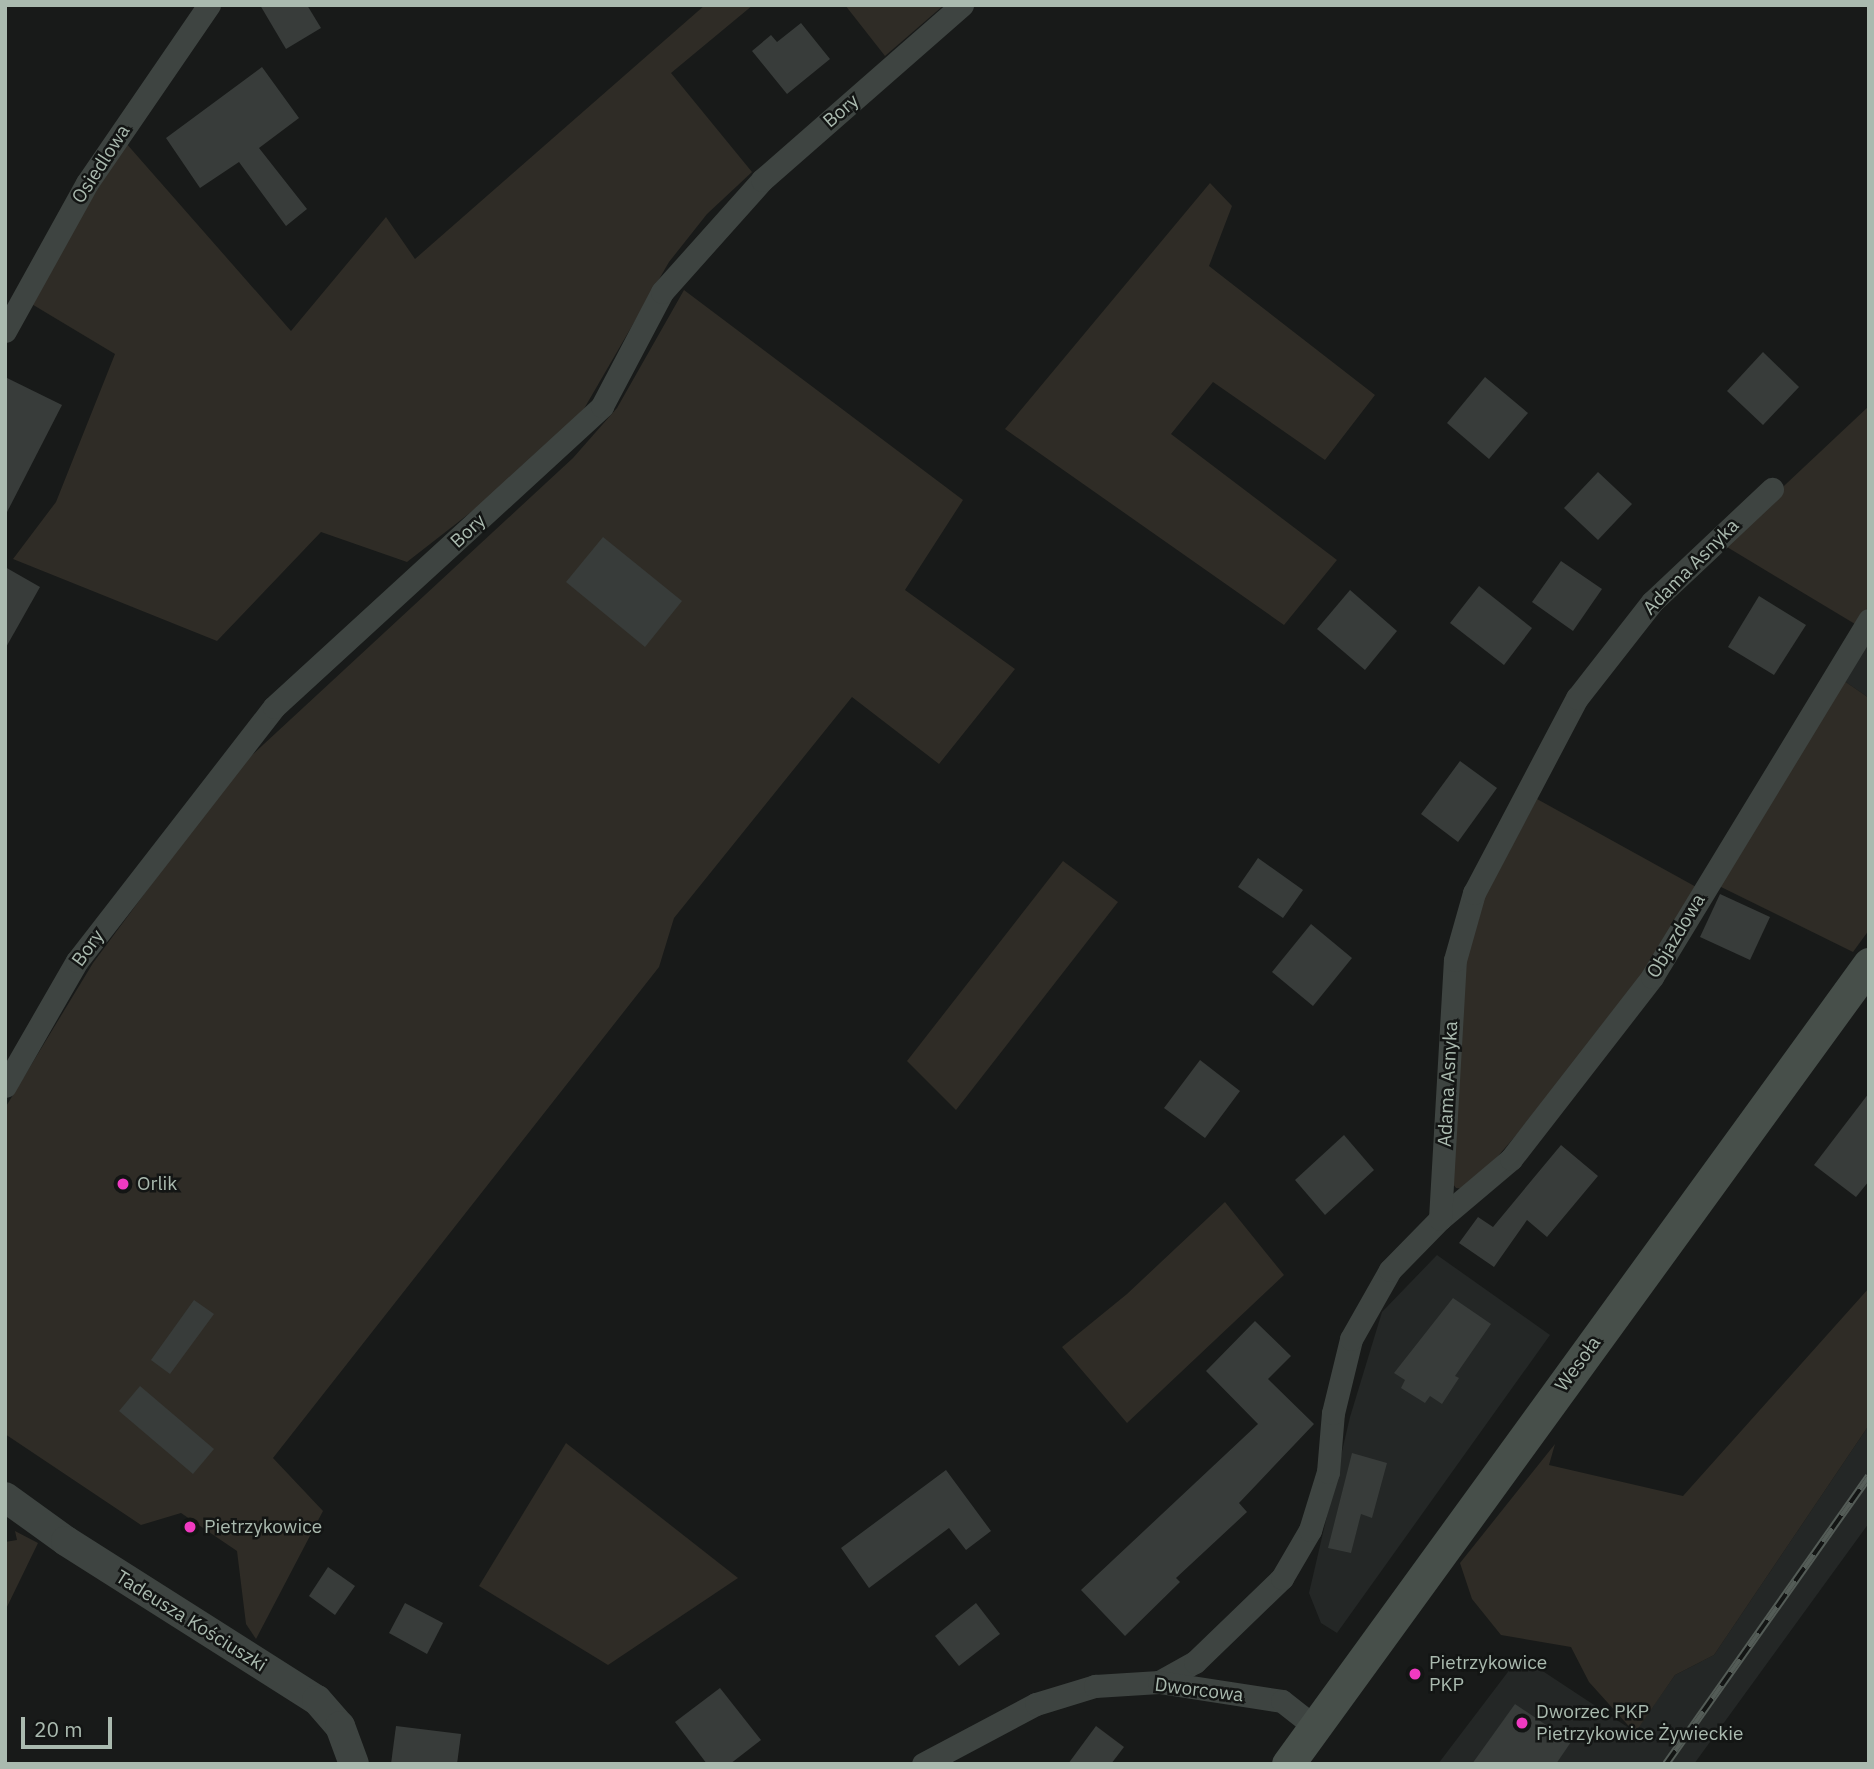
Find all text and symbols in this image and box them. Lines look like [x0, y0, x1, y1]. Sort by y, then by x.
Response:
street label: Bory [819, 89, 863, 133]
street label: Osiedlowa [67, 120, 135, 208]
street label: Bory [446, 509, 490, 553]
street label: Adama Asnyka [1638, 514, 1744, 620]
street label: Objazdowa [1642, 890, 1710, 982]
street label: Bory [67, 925, 109, 971]
street label: Adama Asnyka [1433, 1020, 1463, 1148]
place label: Orlik [137, 1173, 177, 1195]
marker: Orlik [115, 1176, 131, 1192]
street label: Wesoła [1550, 1332, 1606, 1396]
place label: Pietrzykowice [204, 1516, 322, 1538]
marker: Pietrzykowice [182, 1519, 198, 1535]
street label: Tadeusza Kościuszki [111, 1565, 271, 1677]
place label: Pietrzykowice PKP [1429, 1652, 1547, 1696]
marker: Pietrzykowice PKP [1407, 1666, 1423, 1682]
street label: Dworcowa [1153, 1673, 1245, 1707]
place label: Dworzec PKP Pietrzykowice Żywieckie [1536, 1701, 1743, 1745]
scale bar [24, 1702, 116, 1746]
text: 20 m [34, 1715, 83, 1743]
marker: Dworzec PKP Pietrzykowice Żywieckie [1514, 1715, 1530, 1731]

